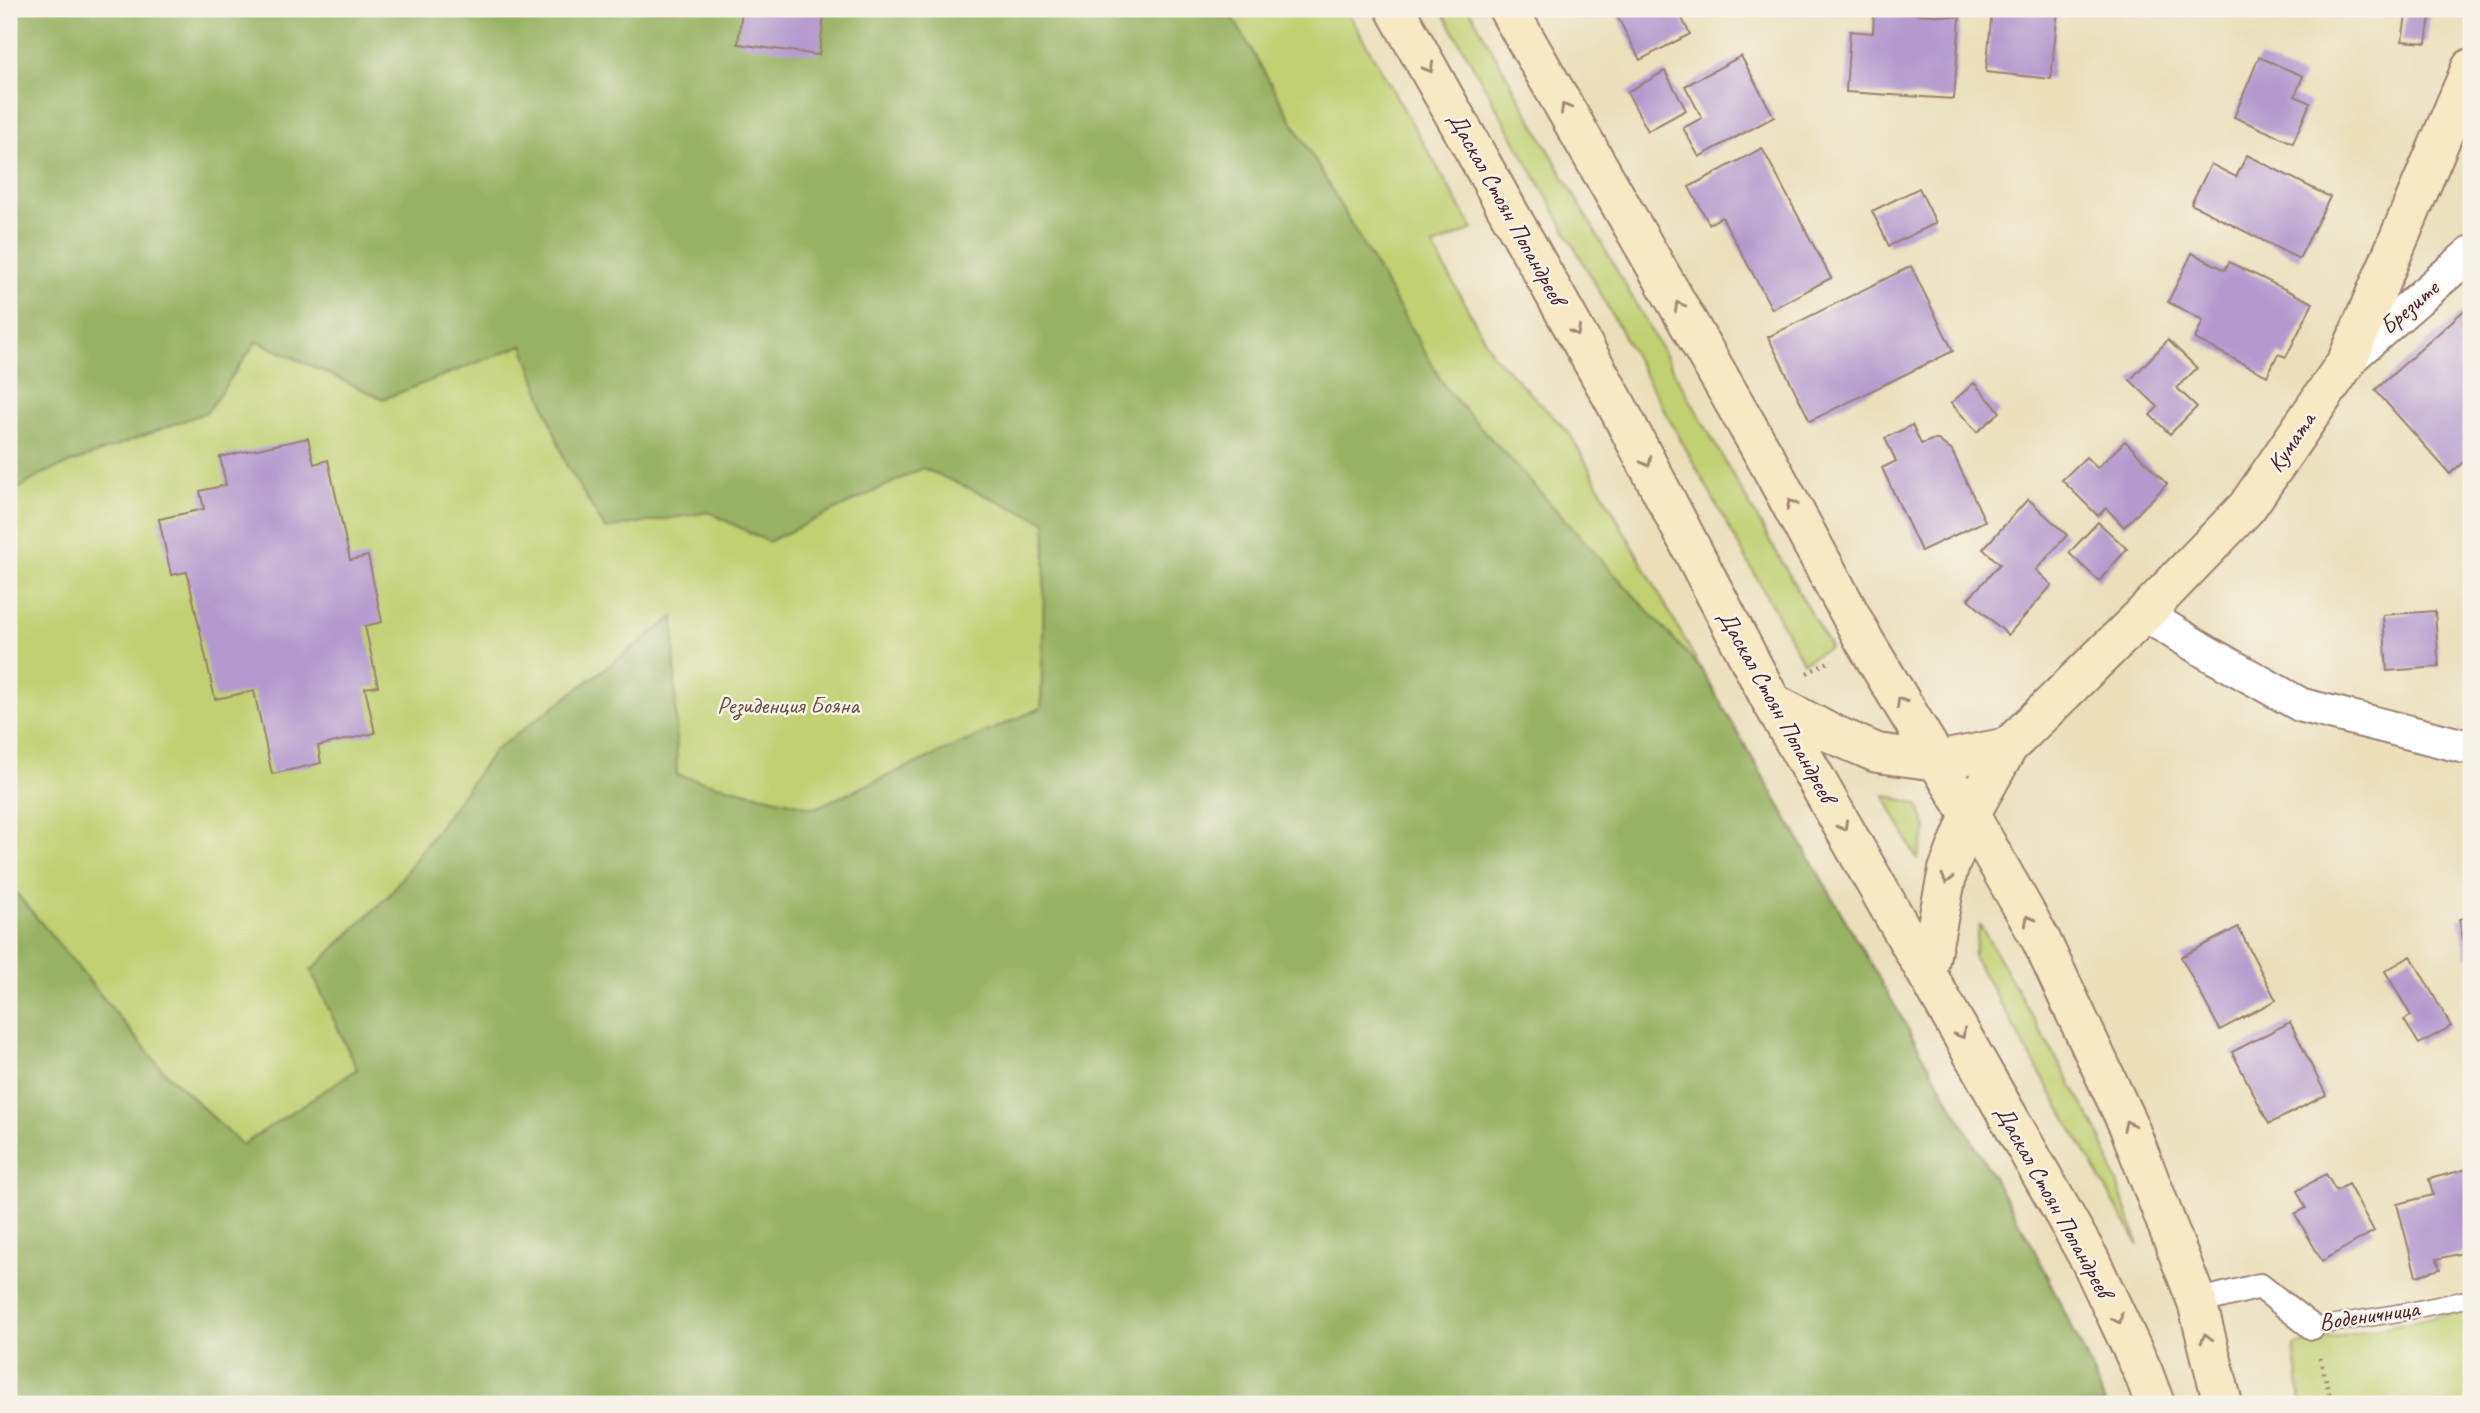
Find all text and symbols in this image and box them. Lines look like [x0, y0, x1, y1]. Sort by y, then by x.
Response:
one-way arrow [1421, 61, 1434, 74]
one-way arrow [1561, 103, 1574, 116]
street label: Даскал Стоян Попандреев [1442, 107, 1575, 314]
street label: Брезите [2373, 272, 2446, 341]
one-way arrow [1674, 300, 1687, 313]
one-way arrow [1568, 324, 1581, 336]
street label: Кумата [2260, 404, 2323, 478]
one-way arrow [1638, 455, 1652, 467]
one-way arrow [1785, 499, 1799, 511]
street label: Даскал Стоян Попандреев [1712, 605, 1845, 812]
park label: Резиденция Бояна [717, 690, 860, 721]
one-way arrow [1897, 697, 1910, 710]
one-way arrow [1835, 819, 1848, 832]
one-way arrow [1940, 873, 1955, 885]
one-way arrow [2024, 914, 2037, 927]
one-way arrow [1953, 1026, 1966, 1039]
street label: Даскал Стоян Попандреев [1989, 1100, 2122, 1307]
one-way arrow [2122, 1120, 2136, 1132]
street label: Воденичница [2317, 1293, 2422, 1337]
one-way arrow [2109, 1312, 2123, 1324]
one-way arrow [2200, 1332, 2214, 1344]

